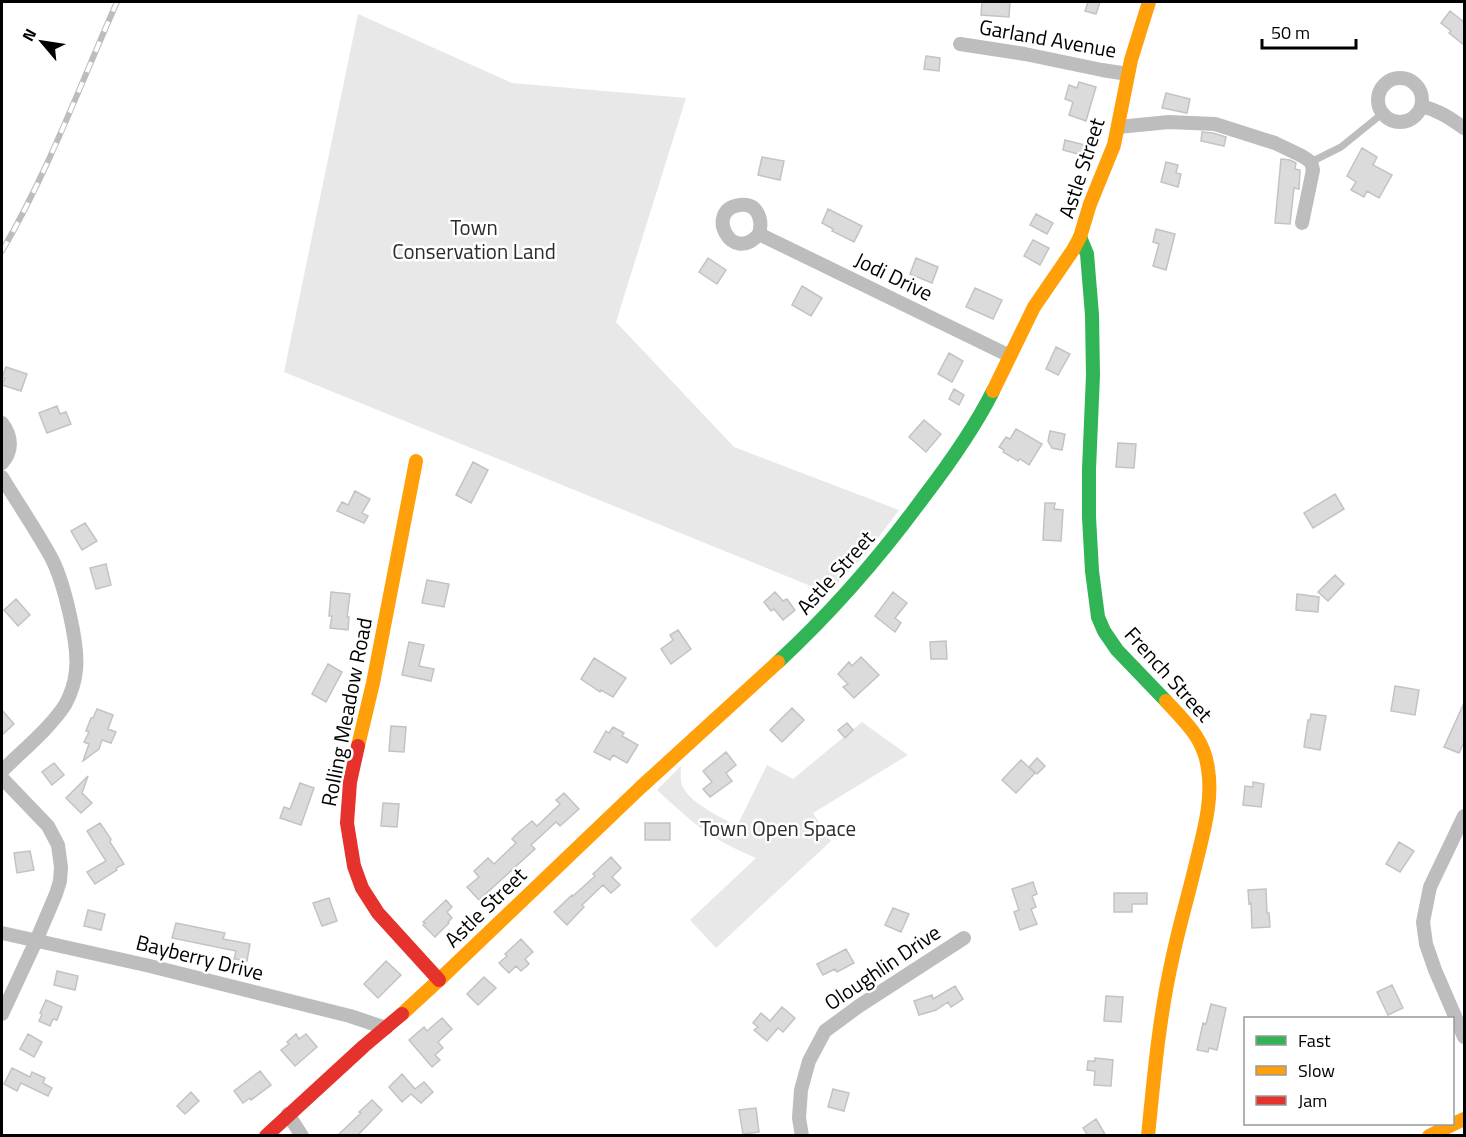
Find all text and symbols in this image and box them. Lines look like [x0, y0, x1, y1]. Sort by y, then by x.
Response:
street label: Garland Avenue [977, 10, 1119, 66]
north arrow [12, 12, 72, 72]
scale bar [1262, 12, 1356, 50]
text: 50 m [1271, 19, 1310, 46]
text: N [16, 24, 42, 45]
street label: Astle Street [1050, 113, 1112, 222]
park label: Town Conservation Land [392, 211, 556, 267]
street label: Jodi Drive [850, 243, 938, 309]
street label: Astle Street [788, 522, 882, 621]
street label: Rolling Meadow Road [312, 615, 380, 809]
street label: French Street [1117, 619, 1221, 729]
park label: Town Open Space [700, 812, 856, 844]
street label: Astle Street [437, 859, 534, 955]
street label: Oloughlin Drive [817, 916, 947, 1018]
street label: Bayberry Drive [133, 926, 267, 988]
legend [1244, 1017, 1454, 1125]
text: Fast [1298, 1027, 1331, 1054]
text: Slow [1298, 1057, 1335, 1084]
text: Jam [1298, 1087, 1327, 1114]

